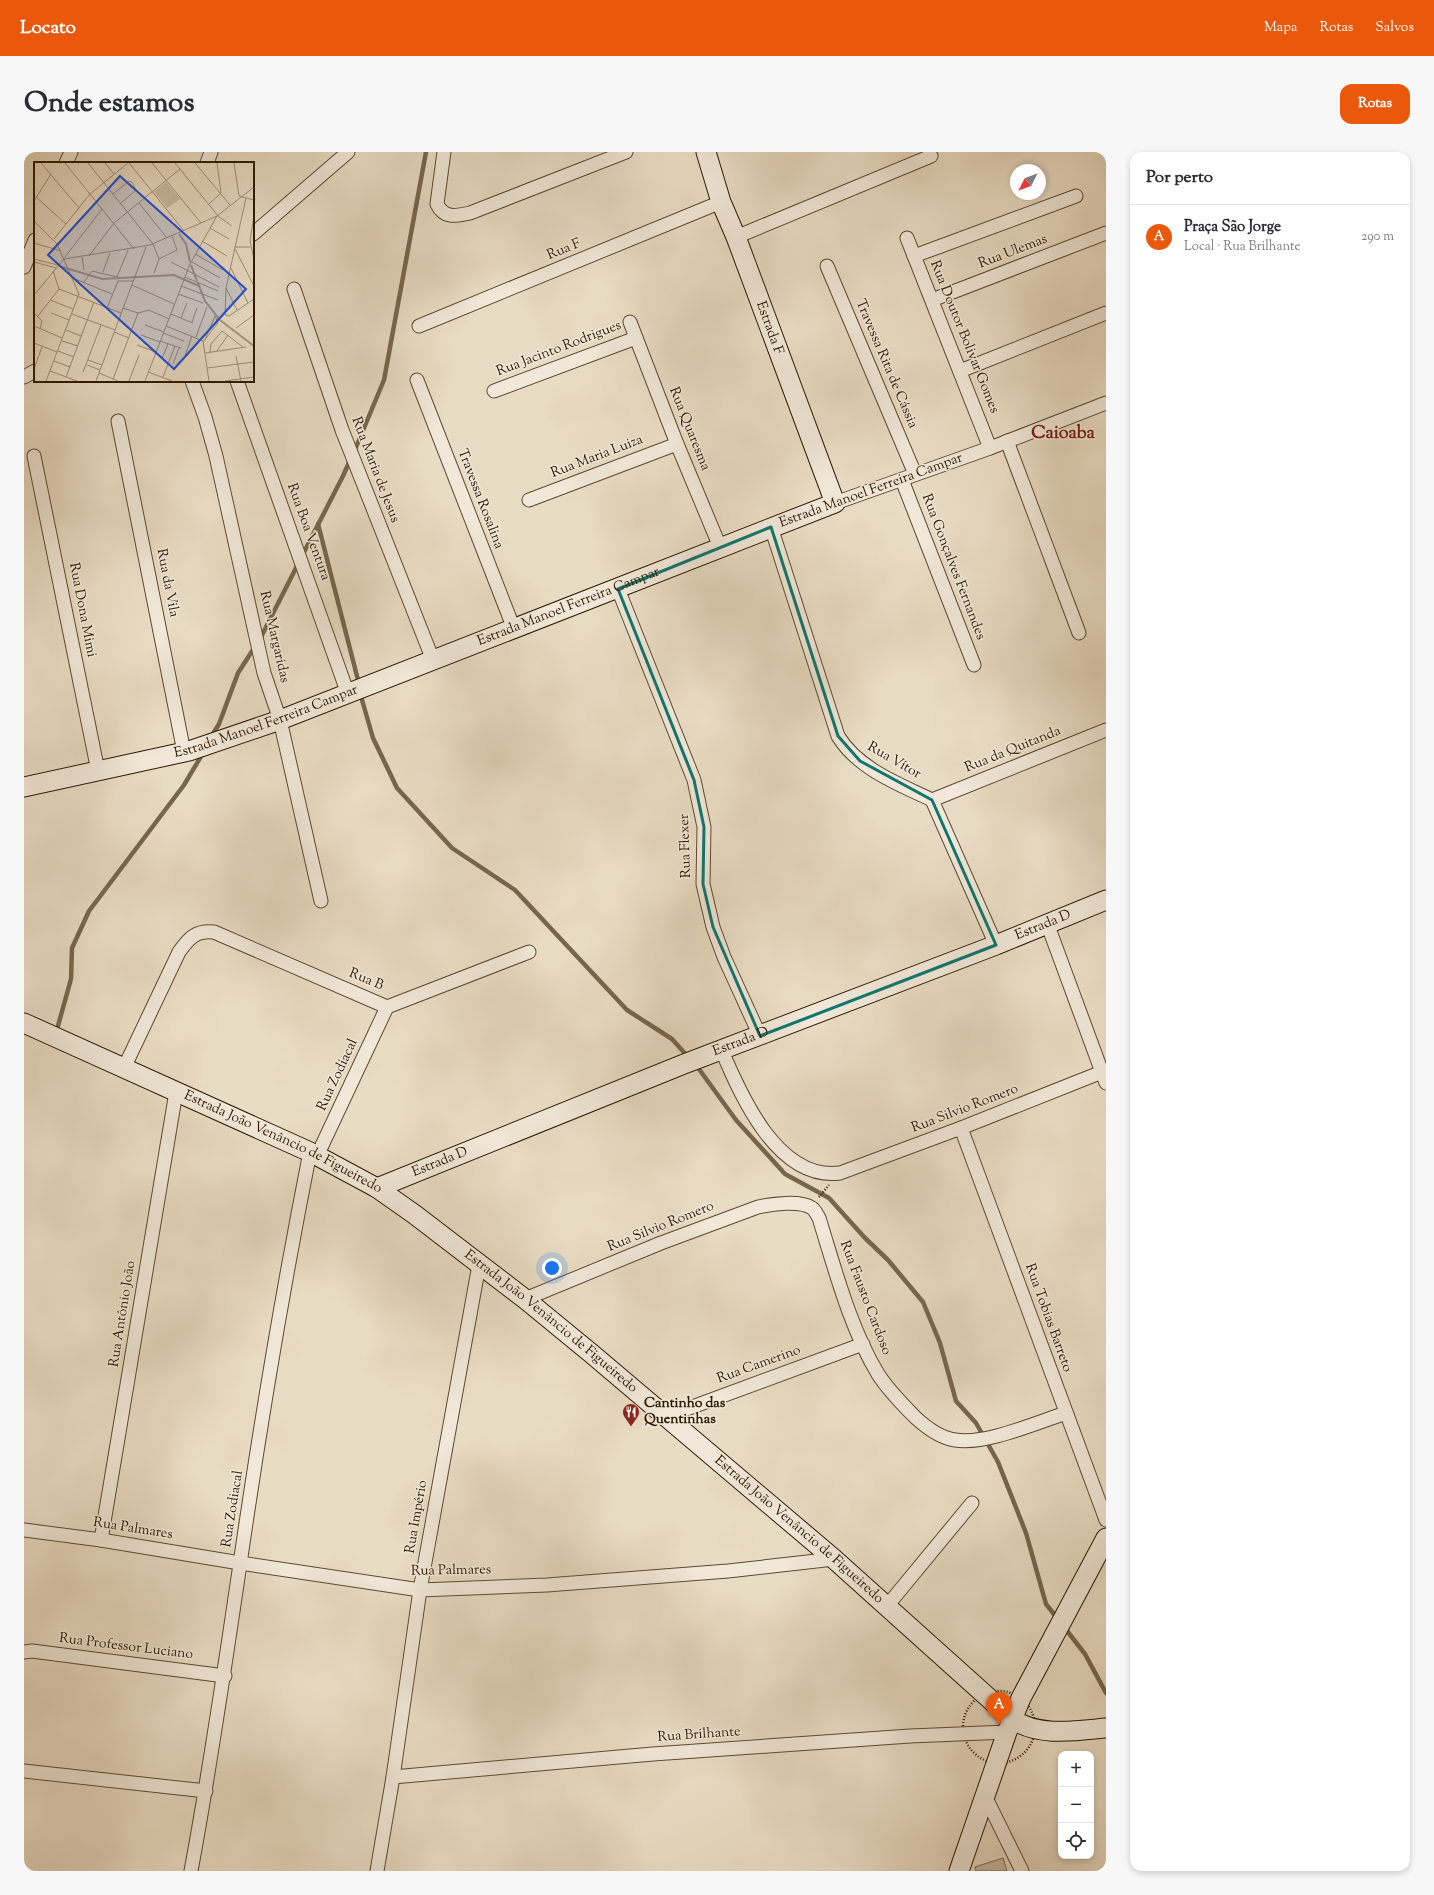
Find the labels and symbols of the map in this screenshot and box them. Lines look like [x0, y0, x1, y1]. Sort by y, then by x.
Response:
inset map [34, 162, 254, 382]
north arrow [1010, 164, 1046, 200]
street label: Rua Ulemas [976, 230, 1050, 274]
street label: Rua F [544, 234, 584, 266]
street label: Rua Doutor Bolivar Gomes [924, 258, 1004, 416]
street label: Travessa Rita de Cássia [850, 296, 922, 432]
street label: Estrada F [750, 299, 788, 358]
street label: Rua Jacinto Rodrigues [494, 316, 624, 382]
street label: Rua Quaresma [663, 384, 715, 474]
street label: Rua Maria de Jesus [346, 414, 404, 526]
district label: Caioaba [1031, 421, 1096, 447]
street label: Rua Maria Luiza [548, 430, 646, 484]
street label: Travessa Rosalina [452, 446, 508, 553]
street label: Estrada Manoel Ferreira Campar [776, 448, 966, 534]
street label: Rua Boa Ventura [281, 481, 335, 584]
street label: Rua Gonçalves Fernandes [916, 491, 990, 643]
street label: Rua da Vila [151, 547, 184, 619]
street label: Rua Dona Mimi [63, 561, 101, 659]
street label: Estrada Manoel Ferreira Campar [475, 562, 663, 652]
street label: Rua Margaridas [254, 589, 294, 685]
street label: Estrada Manoel Ferreira Campar [172, 680, 362, 764]
street label: Rua da Quitanda [962, 721, 1065, 778]
street label: Rua Vítor [863, 738, 925, 785]
street label: Rua Flexer [675, 813, 697, 879]
street label: Estrada D [1012, 905, 1074, 946]
street label: Rua B [346, 964, 387, 996]
street label: Estrada D [710, 1022, 772, 1062]
street label: Rua Zodiacal [313, 1036, 363, 1114]
street label: Rua Silvio Romero [909, 1079, 1022, 1139]
street label: Estrada João Venâncio de Figueiredo [180, 1086, 386, 1199]
street label: Estrada D [409, 1142, 471, 1183]
street label: Rua Silvio Romero [605, 1196, 718, 1257]
street label: Rua Fausto Cardoso [834, 1238, 896, 1358]
street label: Estrada João Venâncio de Figueiredo [460, 1246, 642, 1398]
your location [542, 1258, 562, 1278]
street label: Rua Antônio João [105, 1259, 141, 1369]
street label: Rua Tobias Barreto [1019, 1261, 1077, 1375]
street label: Rua Camerino [714, 1340, 804, 1389]
place label: Cantinho das Quentinhas [644, 1394, 726, 1430]
restaurant icon: Cantinho das Quentinhas [621, 1402, 641, 1427]
street label: Estrada João Venâncio de Figueiredo [710, 1451, 888, 1609]
street label: Rua Zodiacal [217, 1469, 249, 1549]
street label: Rua Império [401, 1478, 433, 1555]
street label: Rua Palmares [92, 1513, 174, 1545]
street label: Rua Palmares [411, 1560, 491, 1582]
street label: Rua Professor Luciano [58, 1629, 194, 1665]
pin: A [986, 1692, 1012, 1725]
street label: Rua Brilhante [657, 1722, 741, 1748]

